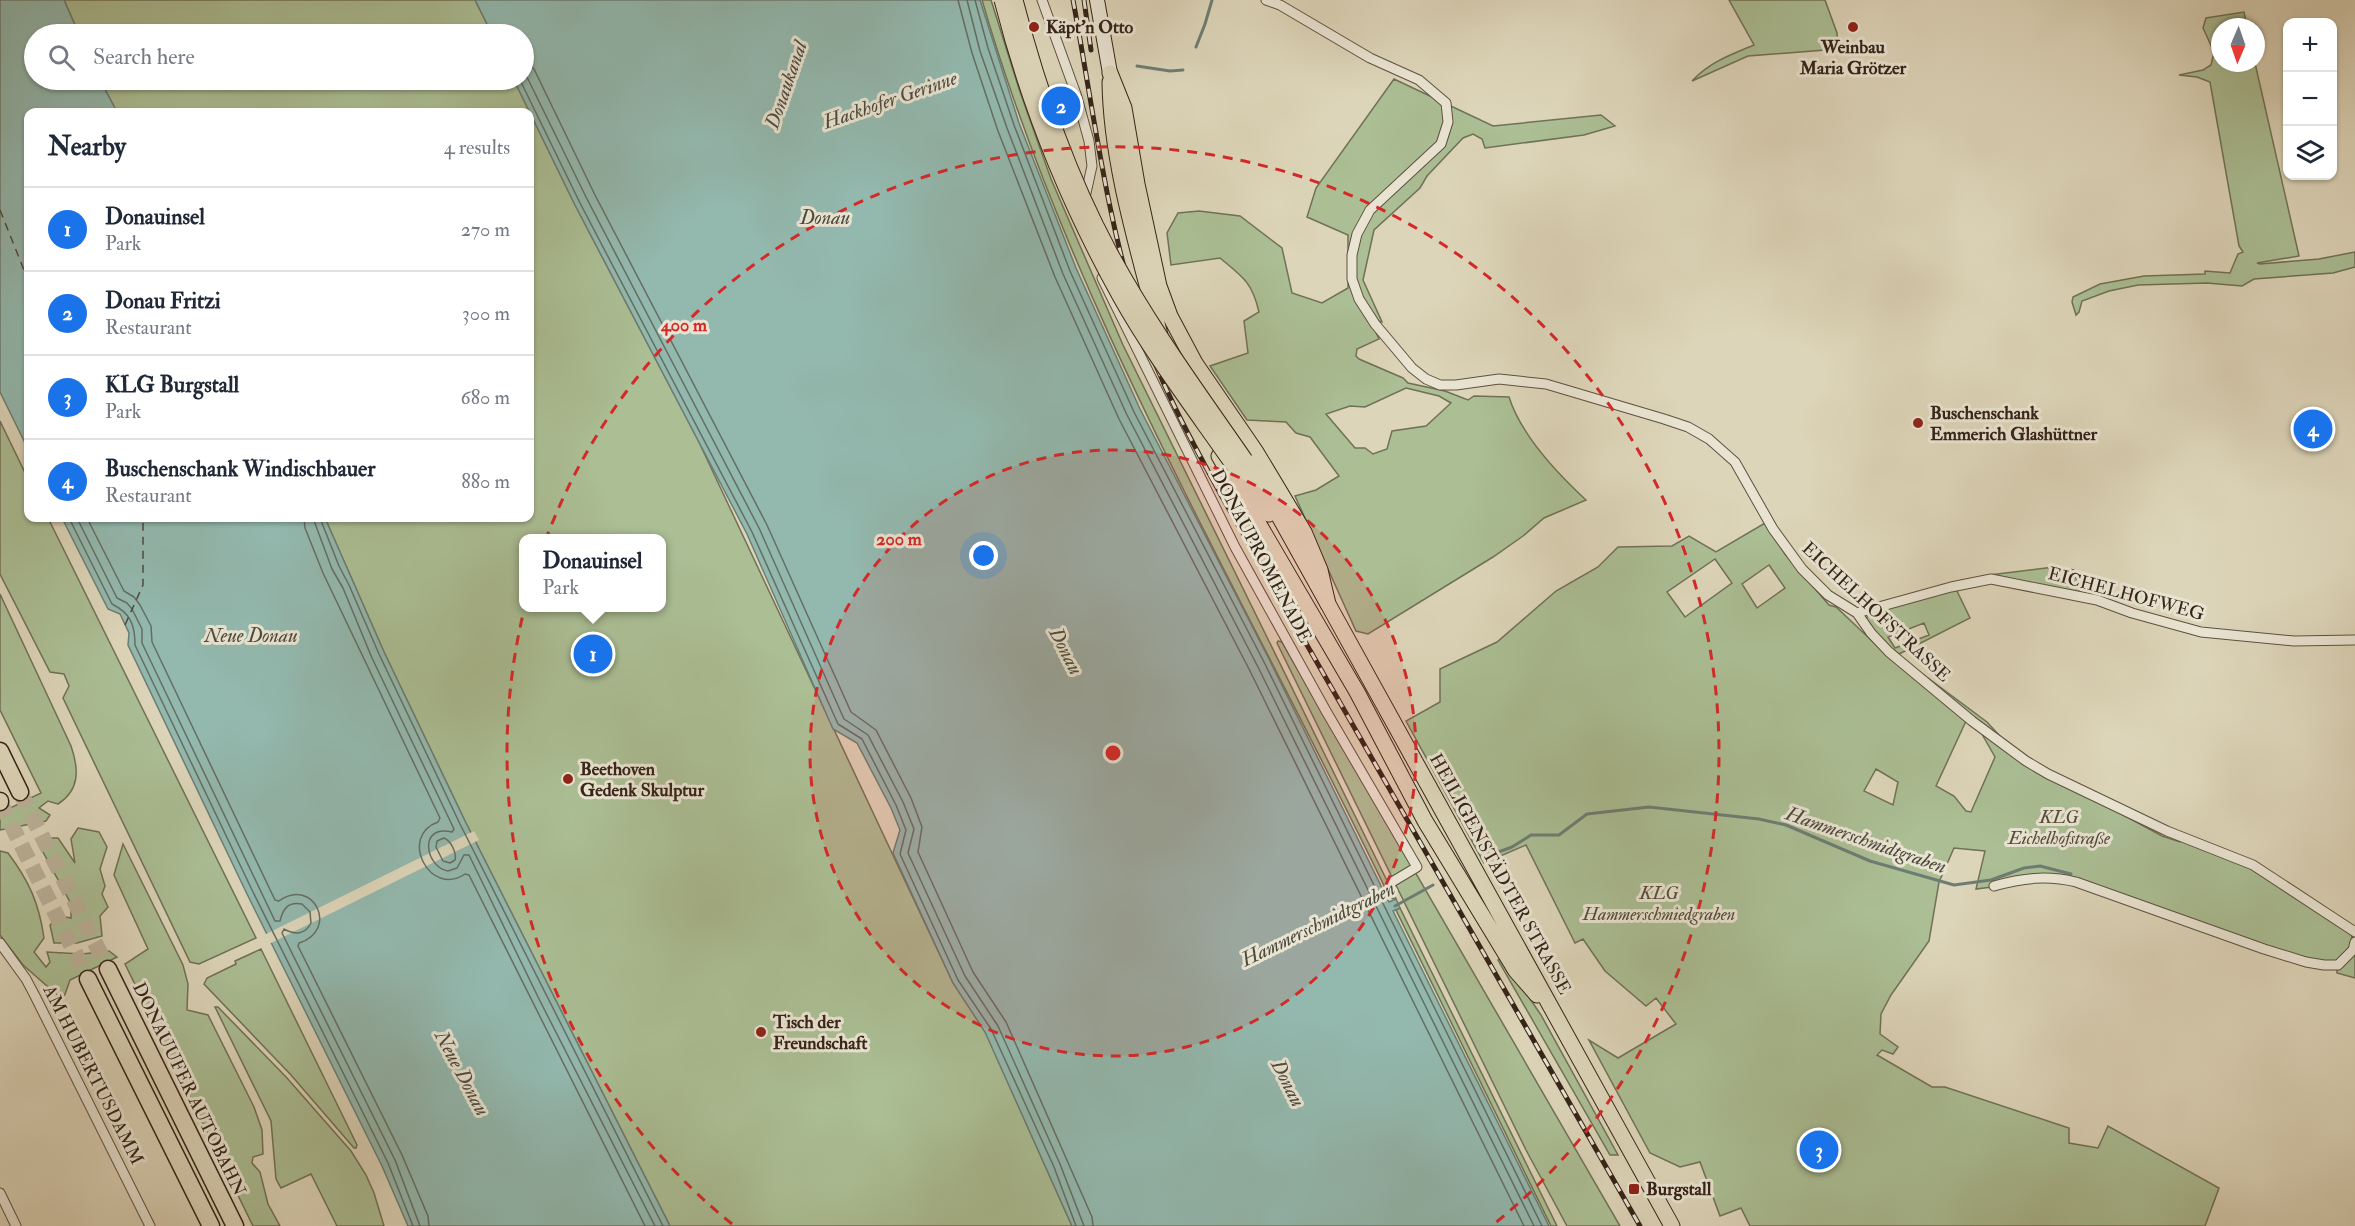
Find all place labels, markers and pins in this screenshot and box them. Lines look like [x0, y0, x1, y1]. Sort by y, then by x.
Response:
place label: Käpt'n Otto [1046, 16, 1134, 39]
marker: Käpt'n Otto [1027, 20, 1041, 34]
marker: Weinbau Maria Grötzer [1846, 20, 1860, 34]
place label: Weinbau Maria Grötzer [1799, 36, 1907, 80]
pin: 2 [1042, 84, 1080, 128]
place label: Buschenschank Emmerich Glashüttner [1930, 402, 2098, 446]
pin: 4 [2294, 406, 2332, 452]
marker: Buschenschank Emmerich Glashüttner [1911, 416, 1925, 430]
pin: 1 [574, 632, 612, 676]
centre of rings [1103, 743, 1123, 763]
place label: Beethoven Gedenk Skulptur [580, 758, 704, 802]
marker: Beethoven Gedenk Skulptur [561, 772, 575, 786]
place label: Tisch der Freundschaft [772, 1011, 868, 1055]
marker: Tisch der Freundschaft [754, 1025, 768, 1039]
pin: 3 [1800, 1128, 1838, 1172]
place label: Burgstall [1646, 1178, 1712, 1201]
marker: Burgstall [1627, 1182, 1641, 1196]

